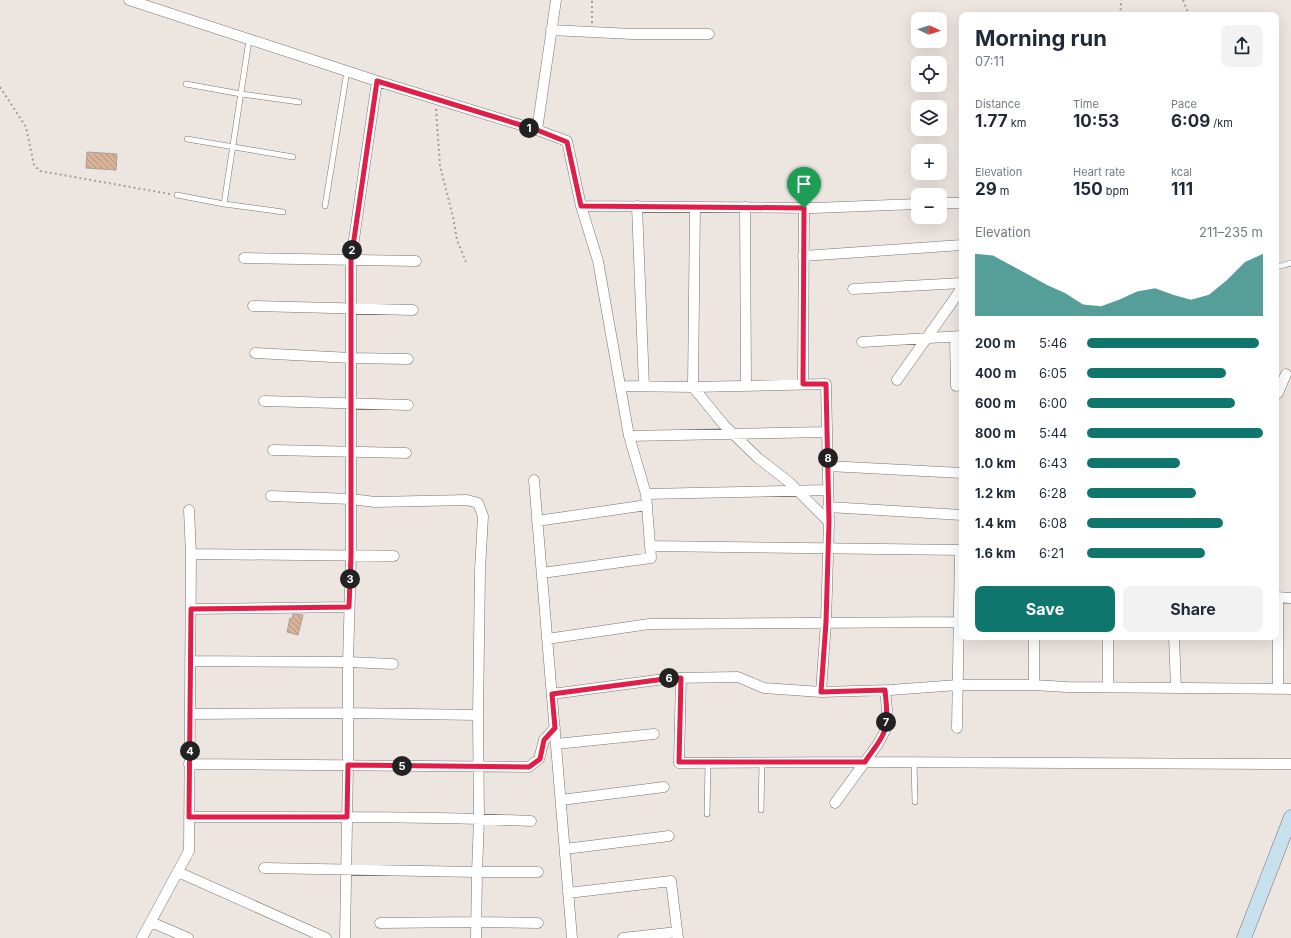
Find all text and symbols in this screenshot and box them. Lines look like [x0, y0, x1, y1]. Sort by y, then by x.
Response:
north arrow [911, 12, 947, 48]
map controls [911, 12, 947, 224]
text: Morning run [975, 25, 1107, 51]
button: share [1221, 25, 1263, 67]
text: 07:11 [975, 53, 1004, 69]
button: locate [911, 56, 947, 92]
text: Distance [975, 97, 1020, 111]
text: Time [1073, 97, 1099, 111]
text: Pace [1171, 97, 1197, 111]
button: layers [911, 100, 947, 136]
text: 1.77 [975, 111, 1008, 131]
text: 10:53 [1073, 111, 1119, 131]
text: 6:09 [1171, 111, 1210, 131]
text: km [1008, 116, 1026, 130]
text: /km [1210, 116, 1233, 130]
pin: 1 [519, 118, 539, 138]
text: 1 [527, 121, 531, 135]
button: + [911, 144, 947, 180]
text: Elevation [975, 165, 1022, 179]
text: Heart rate [1073, 165, 1125, 179]
text: kcal [1171, 165, 1192, 179]
pin [787, 167, 821, 208]
icon: arrive [793, 173, 815, 195]
text: 29 [975, 179, 997, 199]
text: 150 [1073, 179, 1103, 199]
text: 111 [1171, 179, 1193, 199]
text: m [997, 184, 1009, 198]
text: bpm [1103, 184, 1129, 198]
button: − [911, 188, 947, 224]
text: Elevation [975, 224, 1031, 240]
text: 211–235 m [1199, 224, 1263, 240]
pin: 2 [342, 240, 362, 260]
text: 2 [349, 243, 355, 257]
text: 200 m [975, 335, 1016, 351]
text: 5:46 [1039, 335, 1067, 351]
text: 400 m [975, 365, 1016, 381]
text: 6:05 [1039, 365, 1067, 381]
text: 600 m [975, 395, 1016, 411]
text: 6:00 [1039, 395, 1067, 411]
text: 800 m [975, 425, 1016, 441]
text: 5:44 [1039, 425, 1067, 441]
pin: 8 [818, 448, 838, 468]
text: 8 [824, 451, 832, 465]
text: 1.0 km [975, 455, 1016, 471]
text: 6:43 [1039, 455, 1067, 471]
text: 1.2 km [975, 485, 1016, 501]
text: 6:28 [1039, 485, 1067, 501]
text: 1.4 km [975, 515, 1016, 531]
text: 6:08 [1039, 515, 1067, 531]
text: 1.6 km [975, 545, 1016, 561]
text: 6:21 [1039, 545, 1064, 561]
pin: 3 [340, 569, 360, 589]
text: 3 [346, 572, 354, 586]
button: Save [975, 586, 1115, 632]
button: Share [1123, 586, 1263, 632]
pin: 6 [659, 668, 679, 688]
text: 6 [665, 671, 673, 685]
pin: 7 [876, 712, 896, 732]
text: 7 [883, 715, 889, 729]
pin: 4 [180, 741, 200, 761]
text: 4 [186, 744, 194, 758]
pin: 5 [392, 756, 412, 776]
text: 5 [398, 759, 406, 773]

